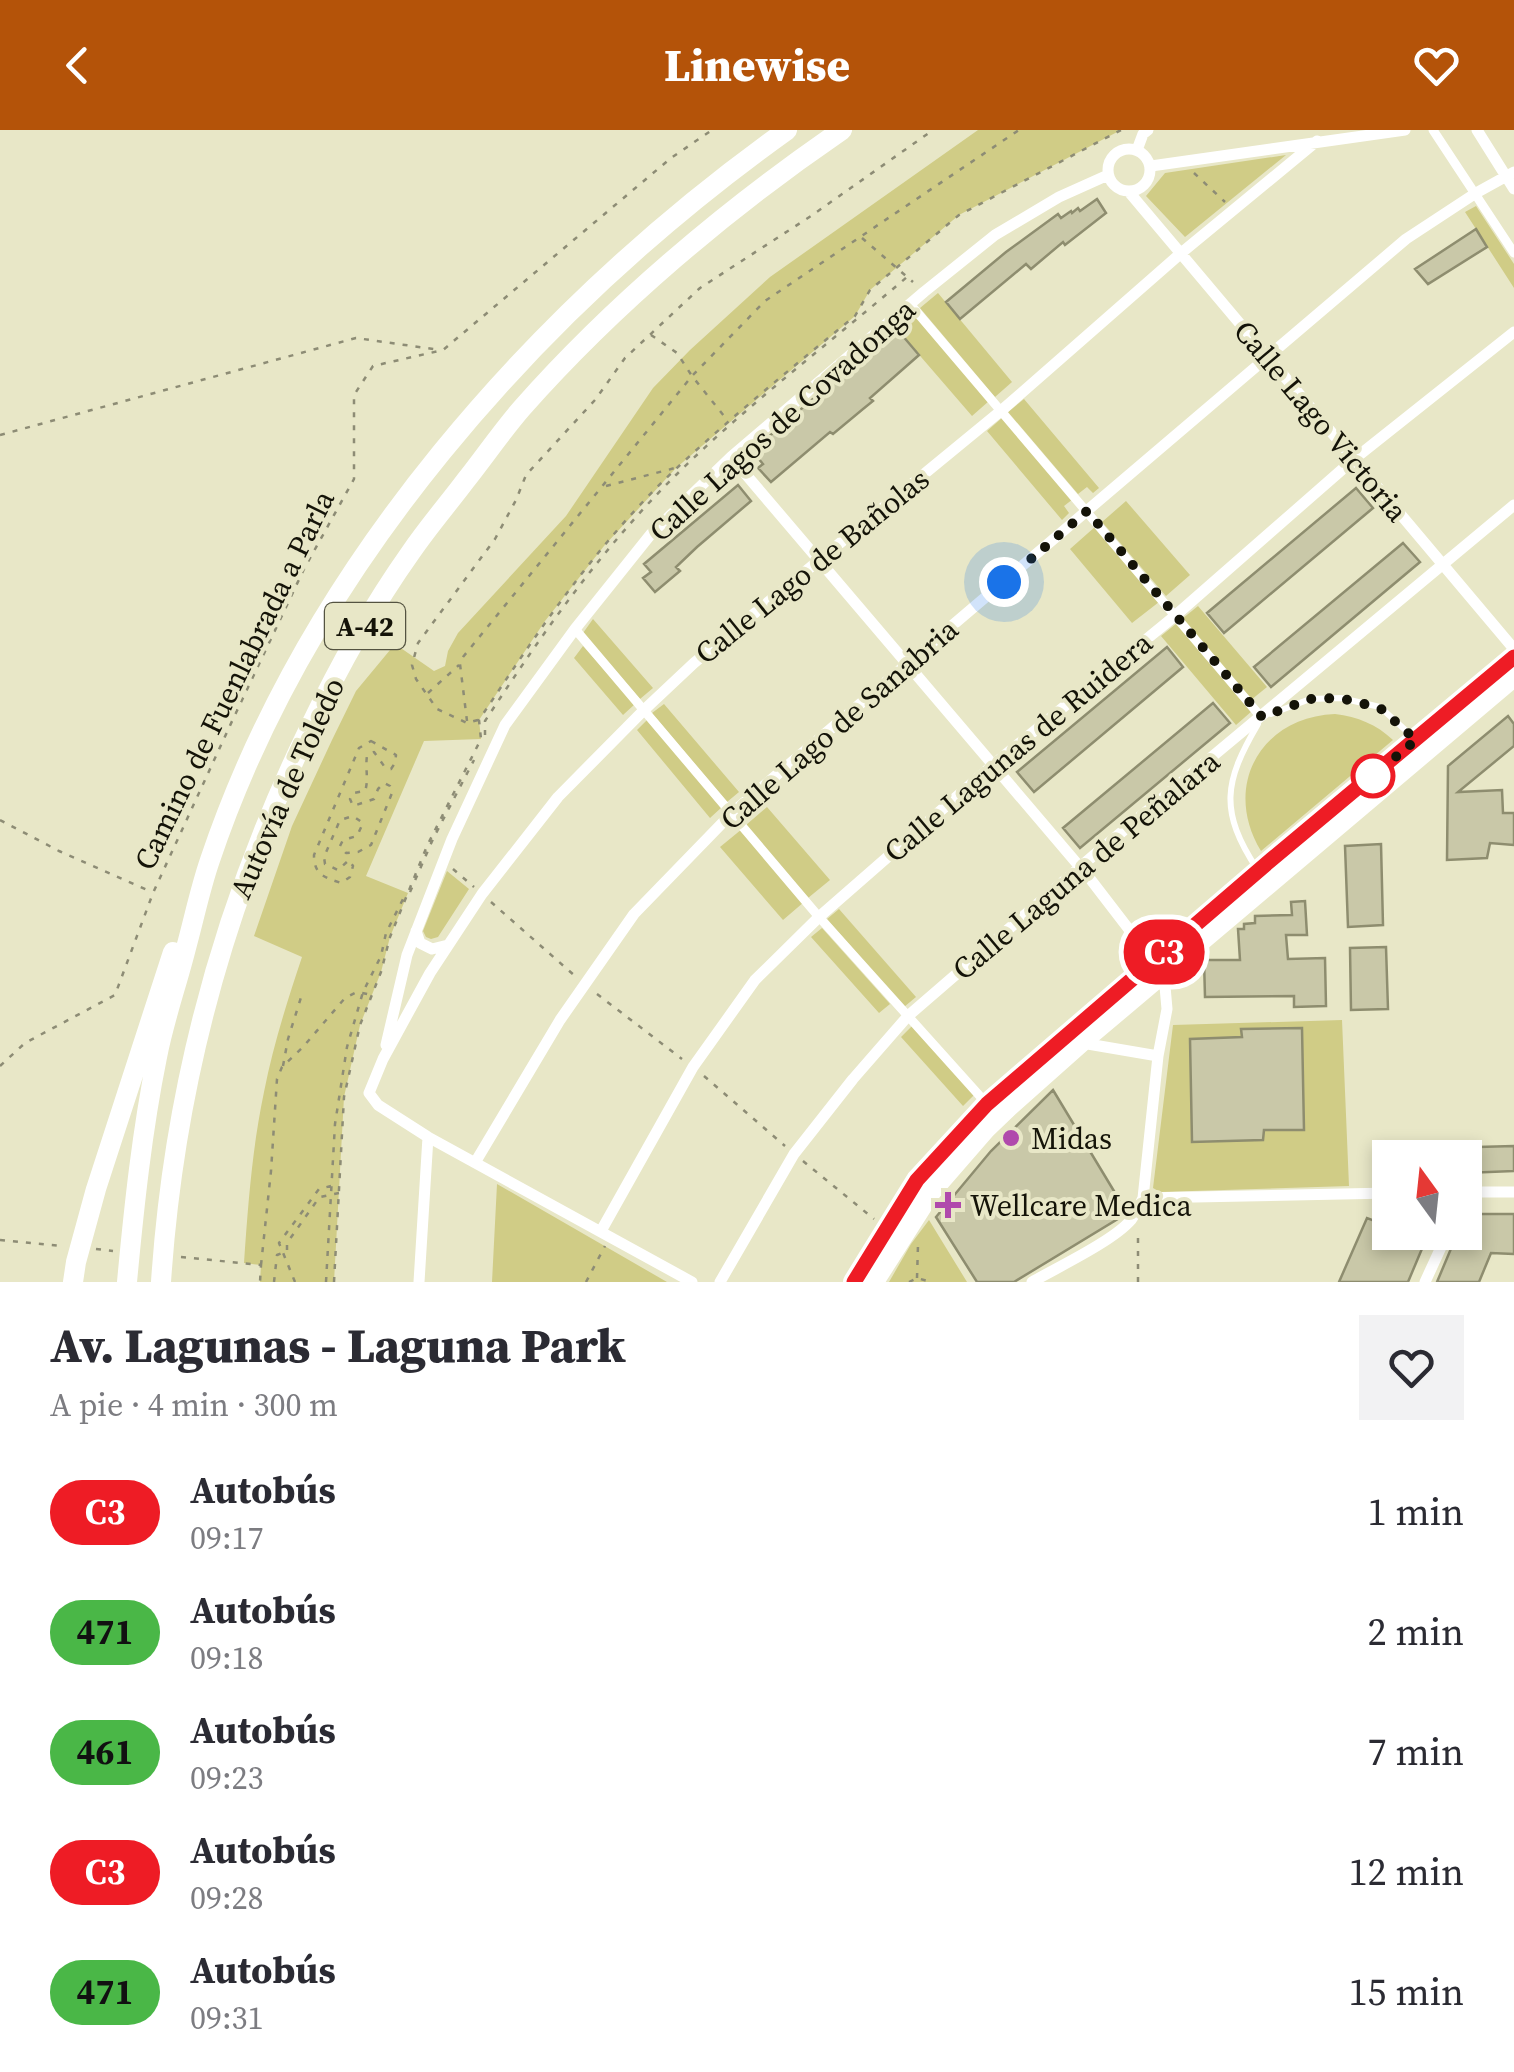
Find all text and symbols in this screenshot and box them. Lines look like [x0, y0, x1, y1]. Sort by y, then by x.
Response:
text: Linewise [664, 34, 850, 96]
icon: back [50, 38, 105, 93]
icon: heart [1409, 38, 1464, 93]
street label: Calle Lagos de Covadonga [640, 289, 925, 551]
street label: Calle Lago Victoria [1225, 312, 1418, 531]
street label: Calle Lago de Bañolas [686, 459, 938, 673]
street label: Camino de Fuenlabrada a Parla [124, 483, 344, 877]
your location [979, 557, 1029, 607]
road number: A-42 [325, 603, 405, 649]
street label: Calle Lago de Sanabria [711, 609, 967, 839]
street label: Calle Lagunas de Ruidera [875, 622, 1161, 872]
street label: Autovía de Toledo [220, 671, 354, 905]
street label: Calle Laguna de Peñalara [944, 740, 1229, 989]
unlabelled marker [1352, 755, 1394, 797]
line badge: C3 [1119, 920, 1209, 984]
text: C3 [1144, 928, 1184, 976]
place label: Midas [1031, 1118, 1112, 1159]
marker: Midas [1000, 1127, 1022, 1149]
north arrow [1372, 1140, 1482, 1250]
map controls [1372, 1140, 1482, 1250]
place label: Wellcare Medica [970, 1185, 1192, 1226]
marker: Wellcare Medica [935, 1192, 961, 1218]
text: Av. Lagunas - Laguna Park [50, 1312, 626, 1378]
button: heart [1359, 1315, 1464, 1420]
text: A pie · 4 min · 300 m [50, 1383, 338, 1427]
text: Autobús [190, 1464, 336, 1516]
text: 1 min [1368, 1486, 1464, 1538]
text: C3 [85, 1488, 125, 1536]
text: 09:17 [190, 1516, 264, 1560]
text: Autobús [190, 1584, 336, 1636]
text: 2 min [1368, 1606, 1464, 1658]
text: 471 [77, 1608, 133, 1656]
text: 09:18 [190, 1636, 264, 1680]
text: Autobús [190, 1704, 336, 1756]
text: 7 min [1368, 1726, 1464, 1778]
text: 461 [77, 1728, 133, 1776]
text: 09:23 [190, 1756, 264, 1800]
text: Autobús [190, 1824, 336, 1876]
text: 12 min [1349, 1846, 1464, 1898]
text: C3 [85, 1848, 125, 1896]
text: 09:28 [190, 1876, 264, 1920]
text: Autobús [190, 1944, 336, 1996]
text: 15 min [1349, 1966, 1464, 2018]
text: 471 [77, 1968, 133, 2016]
text: 09:31 [190, 1996, 264, 2040]

